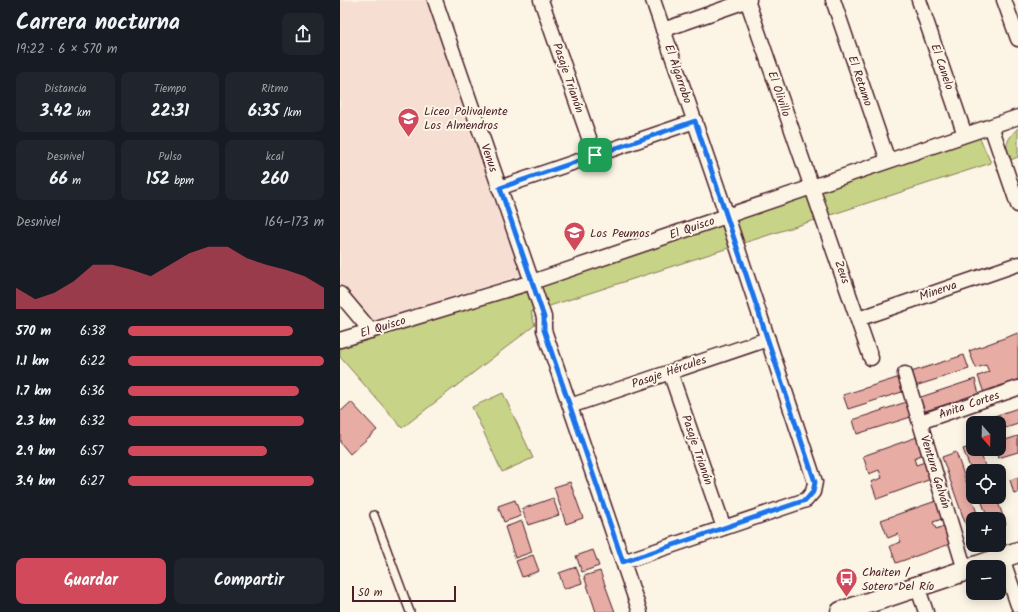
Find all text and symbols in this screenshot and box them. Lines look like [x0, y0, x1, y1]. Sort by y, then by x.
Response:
text: Carrera nocturna [16, 6, 180, 41]
button: share [282, 13, 324, 55]
text: 19:22 · 6 × 570 m [16, 39, 117, 60]
street label: Pasaje Trianón [547, 40, 589, 116]
street label: El Canelo [925, 41, 959, 93]
street label: El Algarrobo [659, 42, 697, 106]
street label: El Retamo [842, 53, 878, 109]
street label: El Olivillo [762, 69, 796, 119]
text: Distancia [44, 80, 87, 98]
text: Tiempo [154, 80, 186, 98]
text: Ritmo [261, 80, 288, 98]
text: 3.42 [40, 98, 72, 125]
text: 22:31 [151, 98, 189, 125]
text: 6:35 [248, 98, 279, 125]
place label: Liceo Polivalente Los Almendros [424, 102, 508, 135]
text: km [72, 104, 91, 122]
text: /km [279, 104, 301, 122]
school or university icon: Liceo Polivalente Los Almendros [395, 105, 421, 138]
pin [578, 138, 612, 172]
street label: Venus [475, 141, 503, 175]
icon: arrive [584, 144, 606, 166]
text: Desnivel [47, 148, 84, 166]
text: Pulso [158, 148, 182, 166]
text: kcal [266, 148, 284, 166]
text: 66 [50, 166, 68, 193]
text: 152 [146, 166, 170, 193]
text: 260 [261, 166, 289, 193]
text: m [68, 172, 81, 190]
text: bpm [170, 172, 194, 190]
street label: El Quisco [667, 211, 717, 245]
text: Desnivel [16, 212, 60, 233]
text: 164–173 m [265, 212, 324, 233]
school or university icon: Los Peumos [562, 220, 588, 253]
place label: Los Peumos [590, 224, 650, 243]
street label: Zeus [829, 258, 855, 286]
street label: Minerva [917, 276, 960, 306]
street label: El Quisco [358, 311, 408, 343]
text: 570 m [16, 321, 51, 342]
text: 6:38 [80, 321, 106, 342]
street label: Pasaje Hércules [629, 350, 709, 394]
text: 1.1 km [16, 351, 49, 372]
text: 6:22 [80, 351, 106, 372]
text: 1.7 km [16, 381, 51, 402]
text: 6:36 [80, 381, 105, 402]
street label: Anita Cortes [936, 386, 1002, 424]
text: 2.3 km [16, 411, 56, 432]
text: 6:32 [80, 411, 105, 432]
street label: Pasaje Trianón [676, 412, 718, 488]
north arrow [966, 416, 1006, 456]
map controls [966, 416, 1006, 600]
street label: Ventura Galván [915, 433, 955, 511]
text: 2.9 km [16, 441, 55, 462]
text: 6:57 [80, 441, 103, 462]
button: locate [966, 464, 1006, 504]
text: 3.4 km [16, 471, 55, 492]
text: 6:27 [80, 471, 104, 492]
button: + [966, 512, 1006, 552]
button: Guardar [16, 558, 166, 604]
button: Compartir [174, 558, 324, 604]
button: − [966, 560, 1006, 600]
place label: Chaiten / Sotero Del Río [862, 563, 934, 596]
bus stop icon: Chaiten / Sotero Del Río [833, 566, 859, 599]
scale bar [352, 584, 456, 603]
text: 50 m [358, 584, 383, 602]

